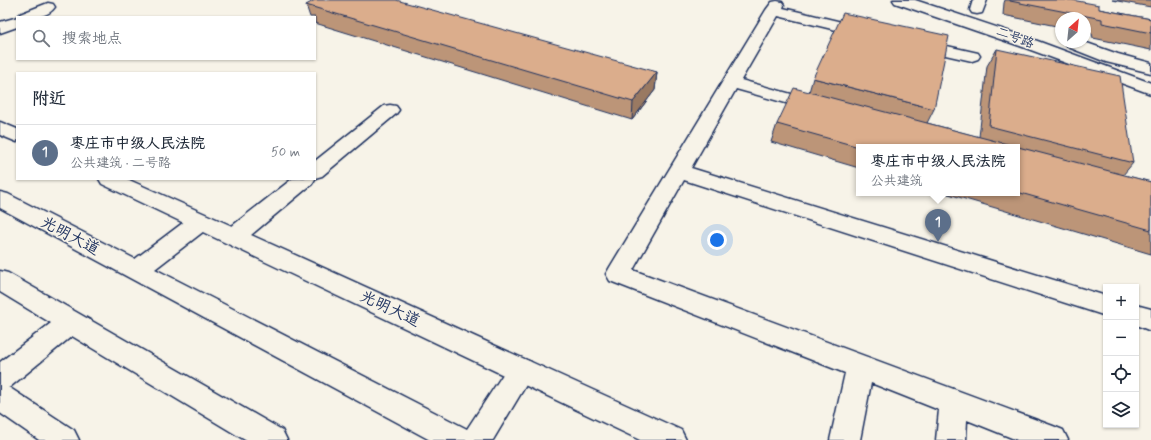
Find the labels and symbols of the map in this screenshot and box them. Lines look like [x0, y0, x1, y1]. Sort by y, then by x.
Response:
north arrow [1055, 12, 1091, 48]
street label: 二号路 [994, 23, 1036, 53]
pin: 1 [925, 209, 951, 242]
street label: 光明大道 [37, 212, 103, 260]
your location [707, 230, 727, 250]
street label: 光明大道 [357, 286, 423, 332]

